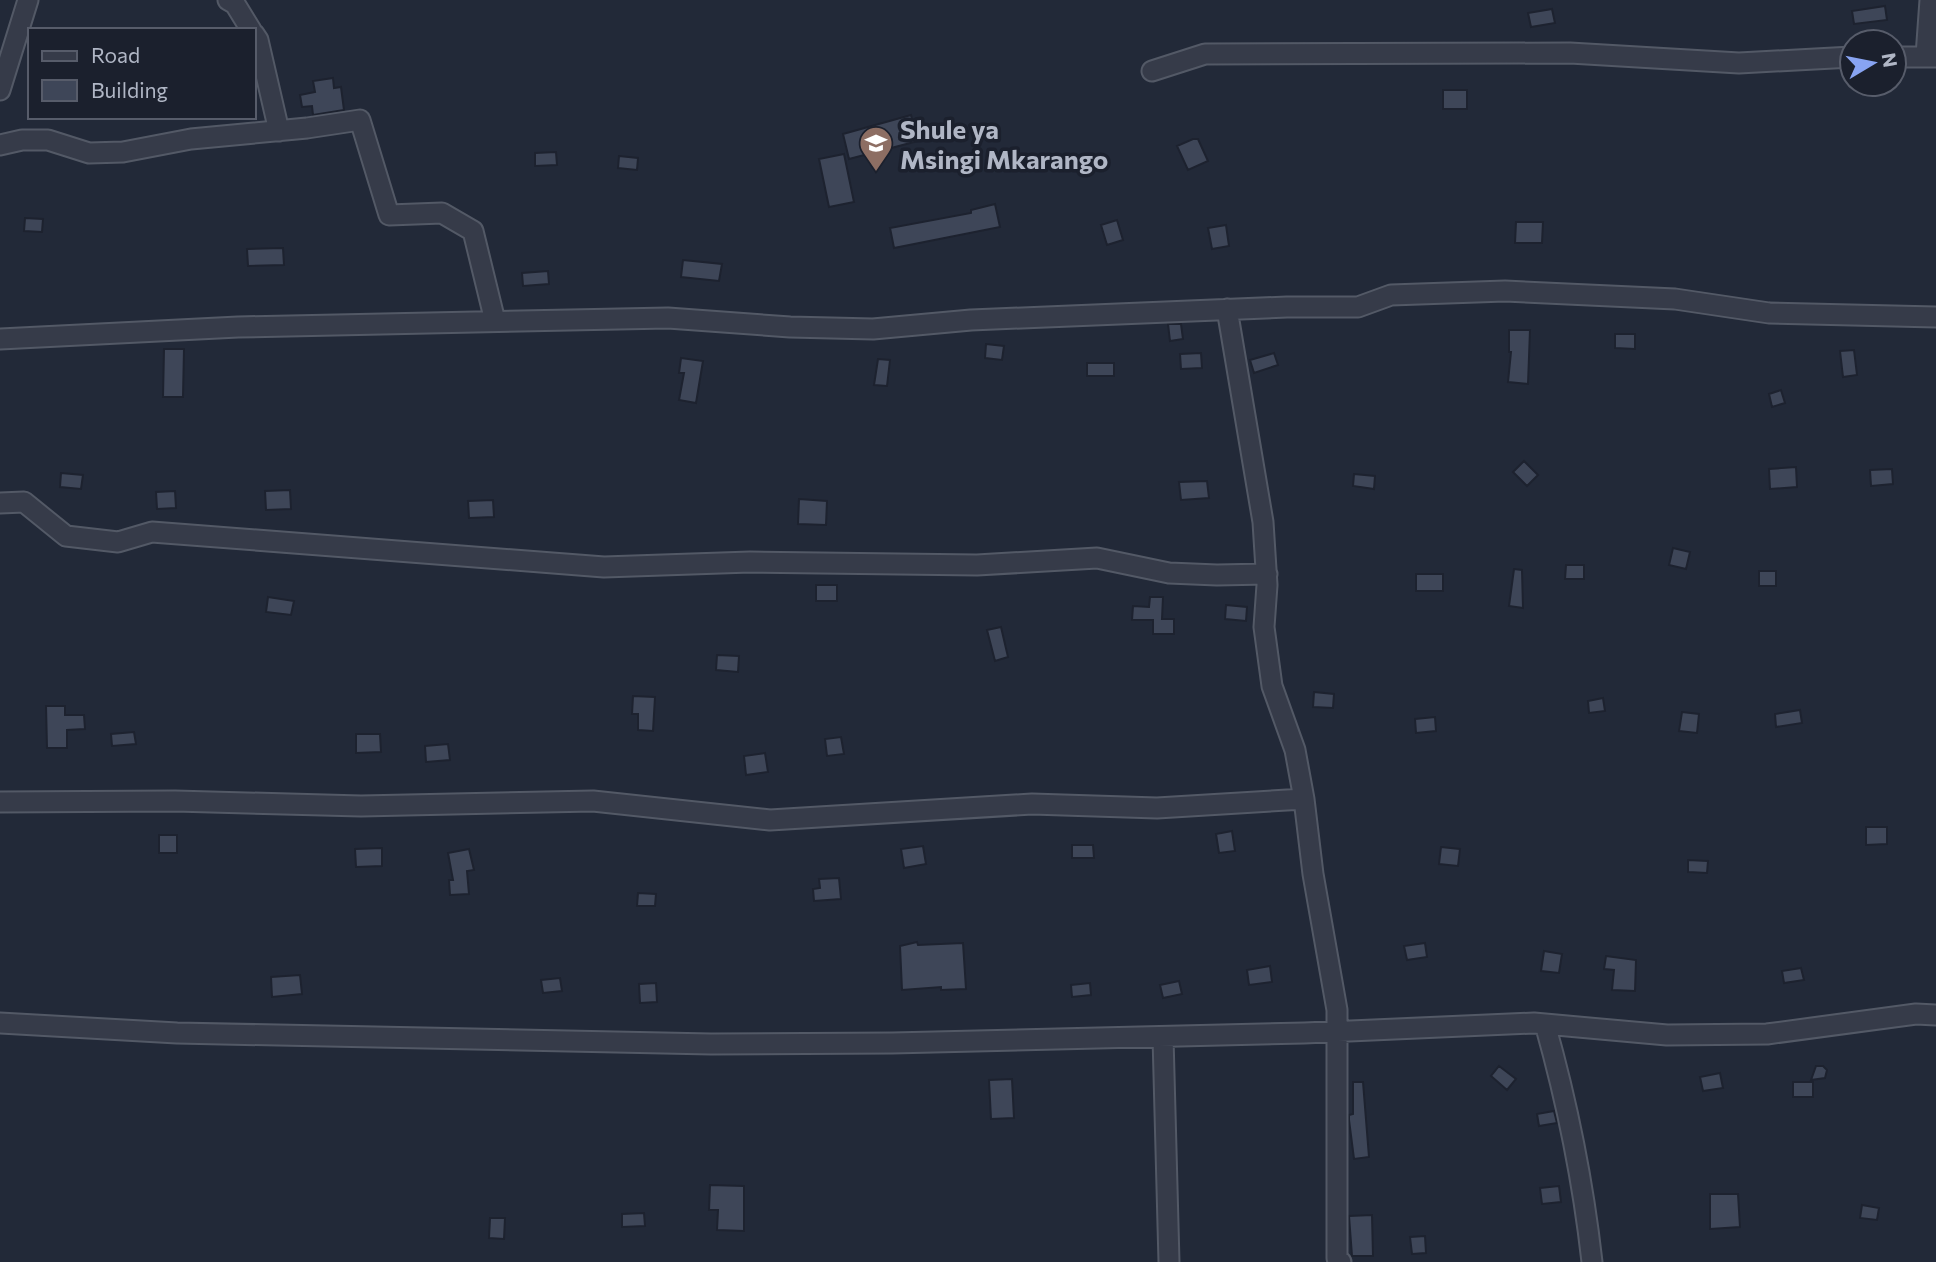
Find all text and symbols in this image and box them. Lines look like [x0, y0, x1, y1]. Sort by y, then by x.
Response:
legend [28, 28, 256, 119]
north arrow [1838, 28, 1908, 98]
text: Road [91, 42, 140, 67]
text: N [1878, 51, 1903, 69]
text: Building [91, 77, 168, 102]
place label: Shule ya Msingi Mkarango [900, 113, 1108, 174]
school or university icon: Shule ya Msingi Mkarango [857, 124, 895, 173]

